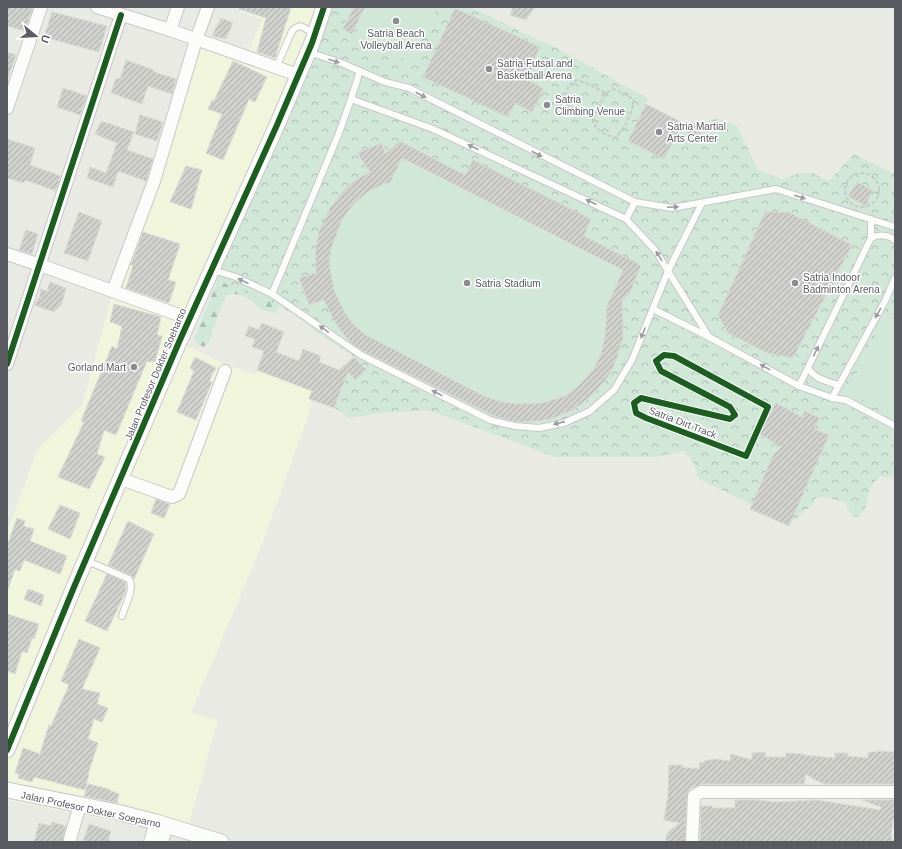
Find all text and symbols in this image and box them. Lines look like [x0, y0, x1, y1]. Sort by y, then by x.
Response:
north arrow [16, 16, 56, 56]
marker: Satria Beach Volleyball Arena [391, 16, 401, 26]
place label: Satria Beach Volleyball Arena [360, 28, 432, 51]
text: U [39, 33, 52, 45]
one-way arrow [329, 58, 341, 64]
place label: Satria Futsal and Basketball Arena [497, 58, 573, 81]
marker: Satria Futsal and Basketball Arena [484, 64, 494, 74]
one-way arrow [416, 91, 427, 98]
place label: Satria Climbing Venue [555, 94, 625, 117]
marker: Satria Climbing Venue [542, 100, 552, 110]
place label: Satria Martial Arts Center [667, 121, 726, 144]
marker: Satria Martial Arts Center [654, 127, 664, 137]
one-way arrow [467, 144, 479, 150]
one-way arrow [532, 150, 543, 157]
one-way arrow [795, 194, 807, 200]
one-way arrow [585, 199, 596, 205]
one-way arrow [667, 204, 680, 210]
one-way arrow [656, 250, 663, 262]
place label: Satria Indoor Badminton Arena [803, 272, 880, 295]
one-way arrow [236, 277, 248, 283]
marker: Satria Stadium [462, 278, 472, 288]
place label: Satria Stadium [475, 278, 541, 289]
marker: Satria Indoor Badminton Arena [790, 278, 800, 288]
street label: Jalan Profesor Dokter Soeharso [123, 306, 188, 442]
one-way arrow [875, 307, 882, 319]
one-way arrow [318, 325, 329, 333]
one-way arrow [640, 327, 646, 339]
one-way arrow [813, 345, 819, 356]
place label: Gorland Mart [68, 362, 126, 373]
marker: Gorland Mart [129, 362, 139, 372]
one-way arrow [759, 364, 771, 370]
one-way arrow [431, 390, 442, 396]
street label: Satria Dirt Track [647, 404, 719, 441]
one-way arrow [553, 421, 565, 427]
street label: Jalan Profesor Dokter Soeparno [20, 789, 162, 830]

